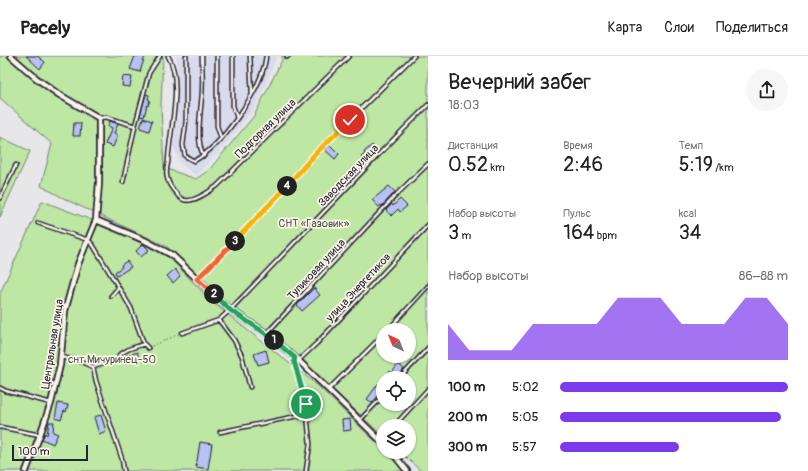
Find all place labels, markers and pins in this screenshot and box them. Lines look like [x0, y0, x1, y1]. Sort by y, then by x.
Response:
pin [333, 103, 367, 137]
pin: 4 [277, 176, 297, 196]
pin: 3 [225, 231, 245, 251]
pin: 2 [204, 284, 224, 304]
pin: 1 [264, 330, 284, 350]
pin [289, 387, 323, 421]

